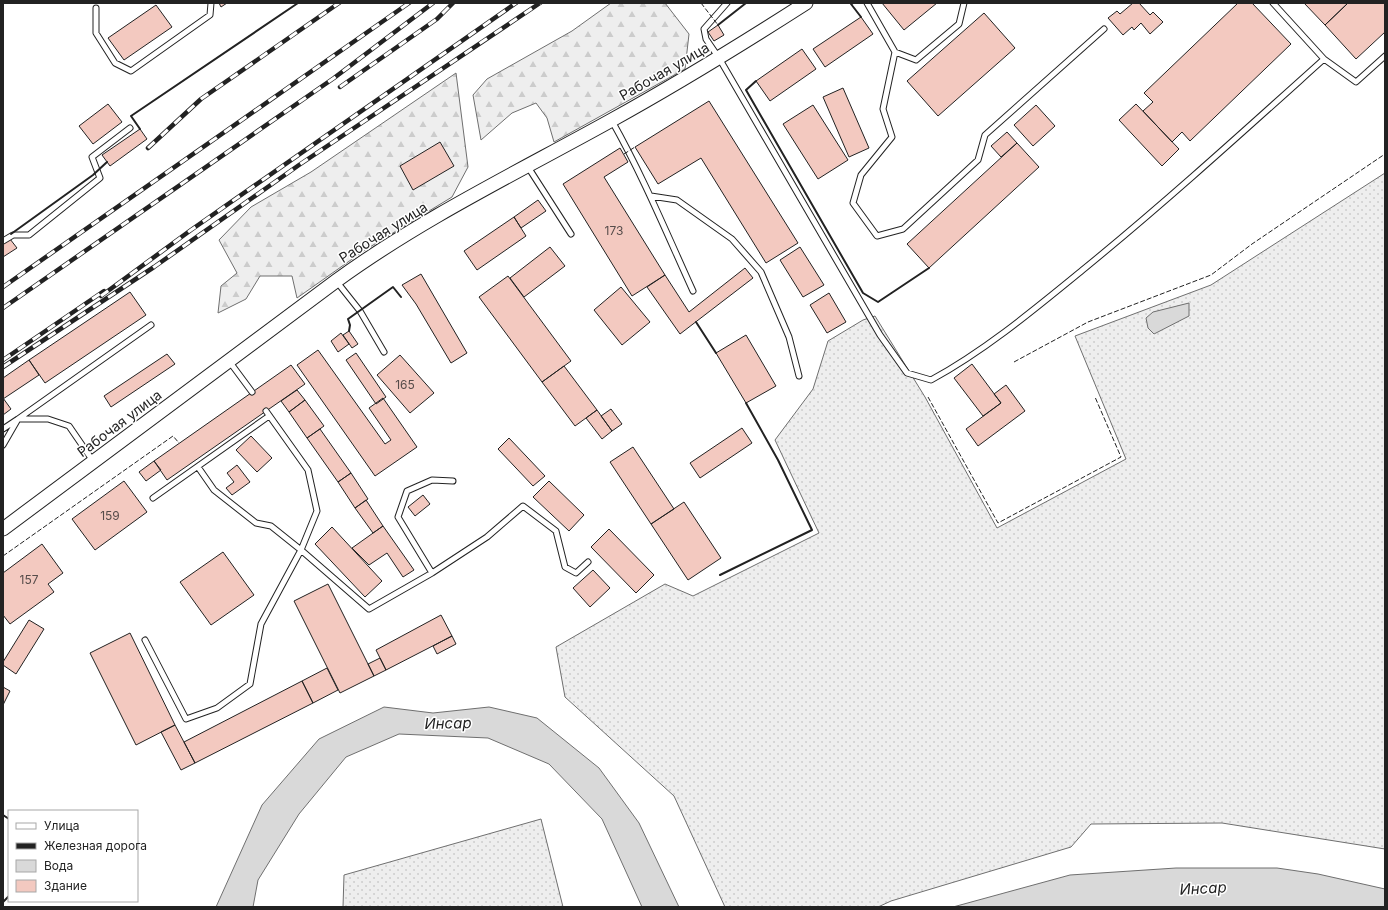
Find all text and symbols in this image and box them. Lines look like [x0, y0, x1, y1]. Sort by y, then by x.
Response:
street label: Рабочая улица [616, 38, 712, 104]
street label: Рабочая улица [336, 198, 430, 266]
house number: 173 [605, 223, 623, 238]
house number: 165 [395, 377, 415, 392]
street label: Рабочая улица [74, 386, 164, 460]
house number: 159 [100, 508, 120, 523]
house number: 157 [20, 572, 39, 587]
water label: Инсар [424, 713, 472, 733]
legend [8, 810, 138, 902]
text: Улица [44, 818, 79, 833]
text: Железная дорога [44, 838, 147, 853]
text: Вода [44, 858, 73, 873]
water label: Инсар [1179, 877, 1227, 899]
text: Здание [44, 878, 87, 893]

